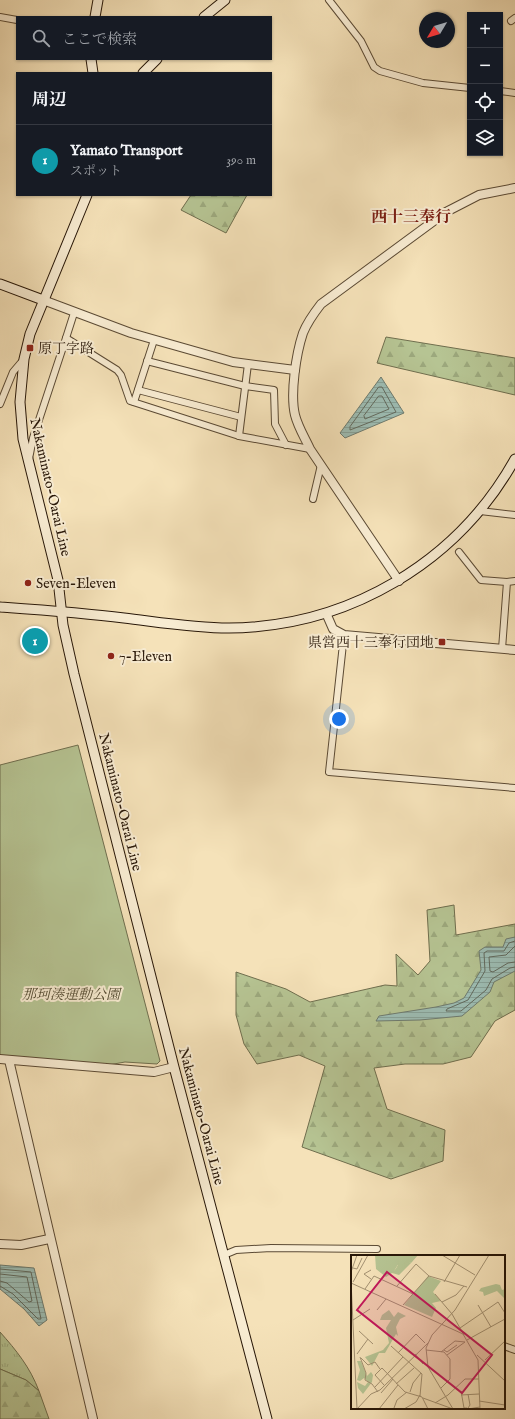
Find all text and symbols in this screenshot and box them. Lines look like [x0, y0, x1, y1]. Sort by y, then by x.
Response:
north arrow [419, 12, 455, 48]
map controls [467, 12, 503, 156]
button: + [467, 12, 503, 48]
search box [16, 16, 272, 60]
icon: search [30, 27, 52, 49]
text: ここで検索 [62, 30, 137, 49]
button: − [467, 48, 503, 84]
button: locate [467, 84, 503, 120]
text: 周辺 [32, 90, 66, 111]
button: layers [467, 120, 503, 156]
text: Yamato Transport [70, 141, 183, 160]
text: 1 [43, 152, 47, 169]
text: 390 m [226, 152, 256, 169]
text: スポット [70, 163, 122, 180]
district label: 西十三奉行 [371, 208, 451, 228]
place label: 原丁字路 [38, 340, 94, 358]
marker: 原丁字路 [25, 343, 35, 353]
street label: Nakaminato-Oarai Line [25, 416, 75, 559]
place label: Seven-Eleven [36, 575, 117, 593]
marker: Seven-Eleven [23, 578, 33, 588]
pin: 1 [22, 626, 48, 656]
place label: 県営西十三奉行団地 [308, 634, 434, 652]
marker: 県営西十三奉行団地 [437, 637, 447, 647]
place label: 7-Eleven [119, 648, 173, 666]
marker: 7-Eleven [106, 651, 116, 661]
your location [329, 709, 349, 729]
street label: Nakaminato-Oarai Line [94, 731, 146, 874]
park label: 那珂湊運動公園 [22, 986, 122, 1004]
street label: Nakaminato-Oarai Line [174, 1046, 228, 1187]
inset map [351, 1255, 505, 1409]

